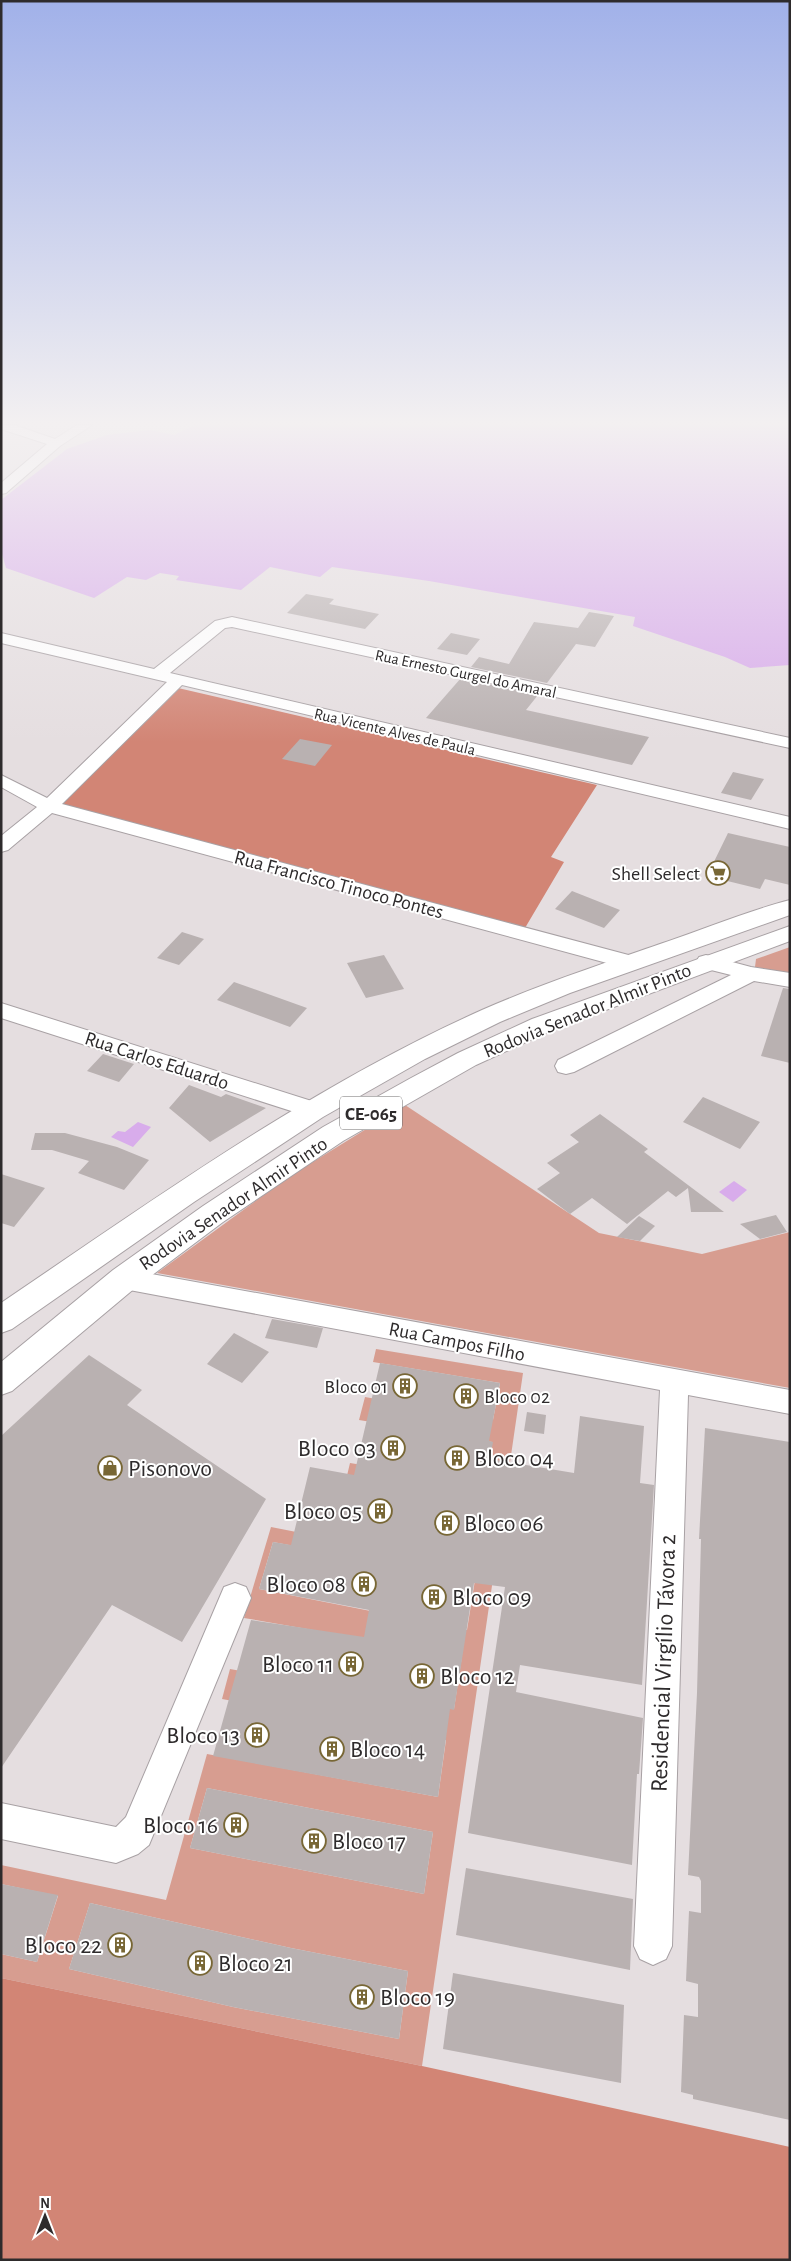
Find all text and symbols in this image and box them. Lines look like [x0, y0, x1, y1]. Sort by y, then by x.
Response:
street label: Rua Ernesto Gurgel do Amaral [374, 647, 558, 701]
street label: Rua Vicente Alves de Paula [313, 706, 477, 758]
street label: Rua Francisco Tinoco Pontes [232, 847, 445, 923]
supermarket icon: Shell Select [705, 860, 731, 886]
place label: Shell Select [611, 864, 701, 884]
street label: Rodovia Senador Almir Pinto [481, 960, 694, 1062]
street label: Rua Carlos Eduardo [82, 1028, 231, 1094]
road number: CE-065 [340, 1096, 402, 1130]
street label: Rodovia Senador Almir Pinto [136, 1133, 331, 1274]
street label: Rua Campos Filho [387, 1319, 527, 1365]
building icon: Bloco 01 [392, 1373, 418, 1399]
place label: Bloco 01 [324, 1377, 388, 1397]
building icon: Bloco 02 [453, 1383, 479, 1409]
place label: Bloco 02 [484, 1387, 550, 1407]
building icon: Bloco 03 [380, 1435, 406, 1461]
place label: Bloco 03 [298, 1437, 376, 1461]
building icon: Bloco 04 [444, 1445, 470, 1471]
place label: Bloco 04 [474, 1447, 554, 1471]
shop icon: Pisonovo [97, 1455, 123, 1481]
place label: Pisonovo [128, 1457, 212, 1481]
building icon: Bloco 05 [367, 1498, 393, 1524]
place label: Bloco 05 [284, 1500, 362, 1524]
building icon: Bloco 06 [434, 1510, 460, 1536]
place label: Bloco 06 [464, 1512, 544, 1536]
street label: Residencial Virgílio Távora 2 [648, 1534, 680, 1792]
building icon: Bloco 08 [351, 1571, 377, 1597]
place label: Bloco 08 [266, 1573, 346, 1597]
building icon: Bloco 09 [421, 1584, 447, 1610]
place label: Bloco 09 [452, 1586, 532, 1610]
building icon: Bloco 11 [338, 1651, 364, 1677]
place label: Bloco 11 [262, 1653, 334, 1677]
building icon: Bloco 12 [409, 1663, 435, 1689]
place label: Bloco 12 [440, 1665, 515, 1689]
building icon: Bloco 13 [244, 1722, 270, 1748]
place label: Bloco 13 [166, 1724, 240, 1748]
building icon: Bloco 14 [319, 1736, 345, 1762]
place label: Bloco 14 [350, 1738, 425, 1762]
building icon: Bloco 16 [223, 1812, 249, 1838]
place label: Bloco 16 [143, 1814, 218, 1838]
building icon: Bloco 17 [301, 1828, 327, 1854]
place label: Bloco 17 [332, 1830, 406, 1854]
building icon: Bloco 22 [107, 1932, 133, 1958]
place label: Bloco 22 [25, 1934, 102, 1958]
building icon: Bloco 21 [187, 1950, 213, 1976]
place label: Bloco 21 [218, 1952, 293, 1976]
building icon: Bloco 19 [349, 1984, 375, 2010]
place label: Bloco 19 [380, 1986, 455, 2010]
north arrow [20, 2191, 70, 2241]
text: N [40, 2197, 50, 2211]

